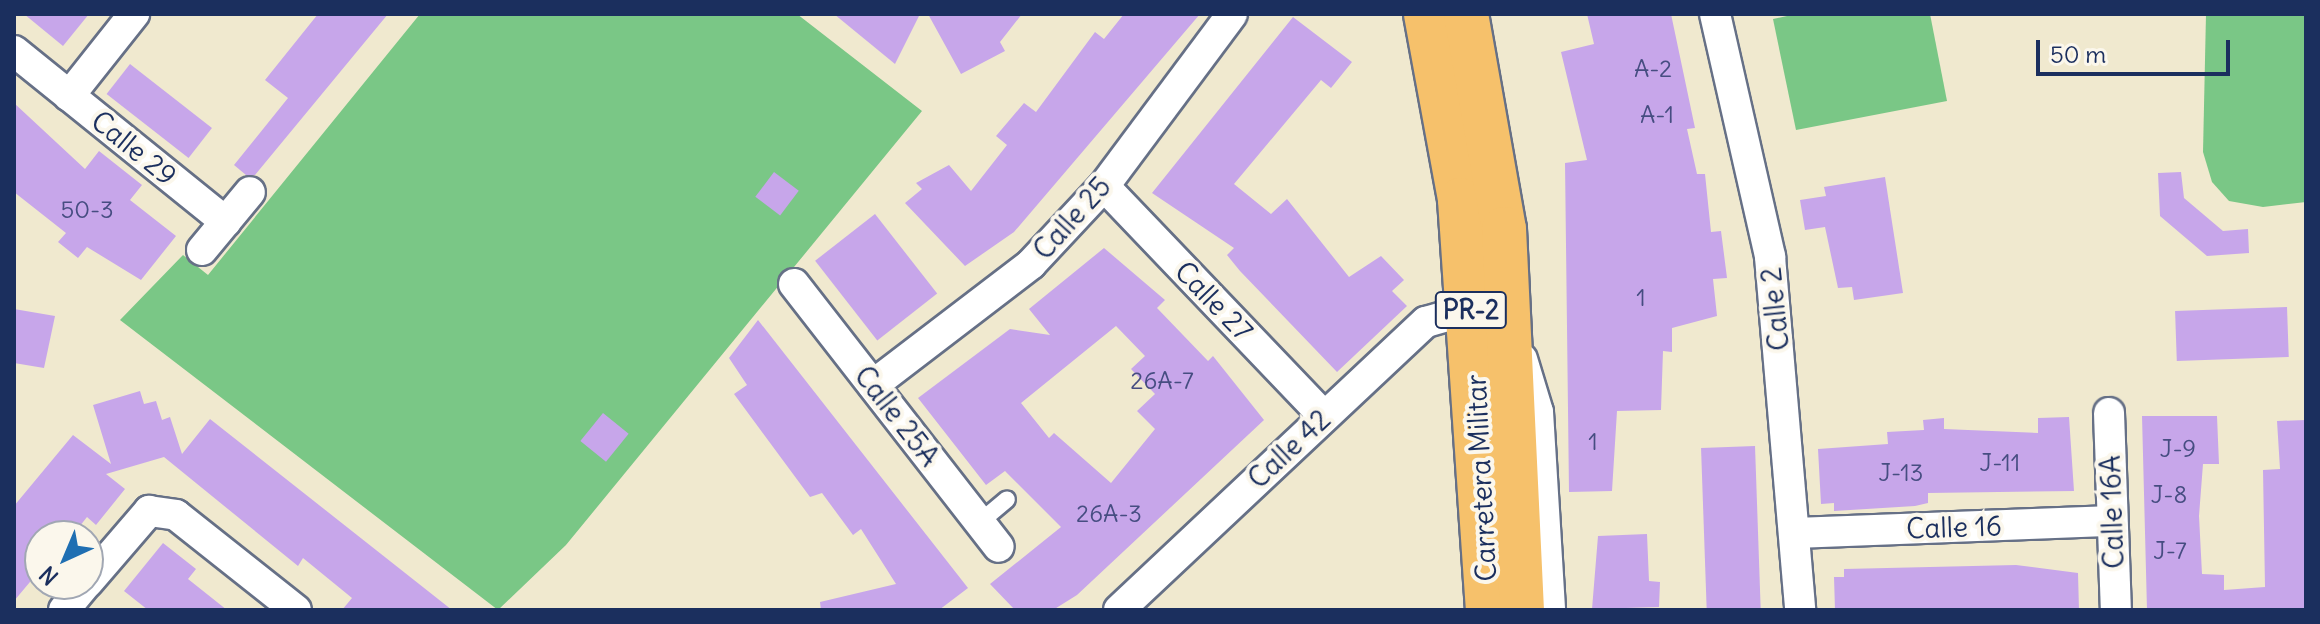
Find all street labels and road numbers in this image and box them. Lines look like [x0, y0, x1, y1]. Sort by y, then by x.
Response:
street label: Calle 29 [85, 103, 183, 193]
street label: Calle 25 [1026, 170, 1118, 266]
street label: Calle 27 [1168, 254, 1260, 348]
street label: Calle 2 [1754, 266, 1796, 352]
road number: PR-2 [1433, 288, 1509, 332]
street label: Calle 25A [847, 359, 947, 473]
street label: Carretera Militar [1459, 373, 1503, 583]
street label: Calle 42 [1241, 403, 1337, 495]
street label: Calle 16A [2093, 455, 2131, 569]
street label: Calle 16 [1906, 509, 2002, 545]

